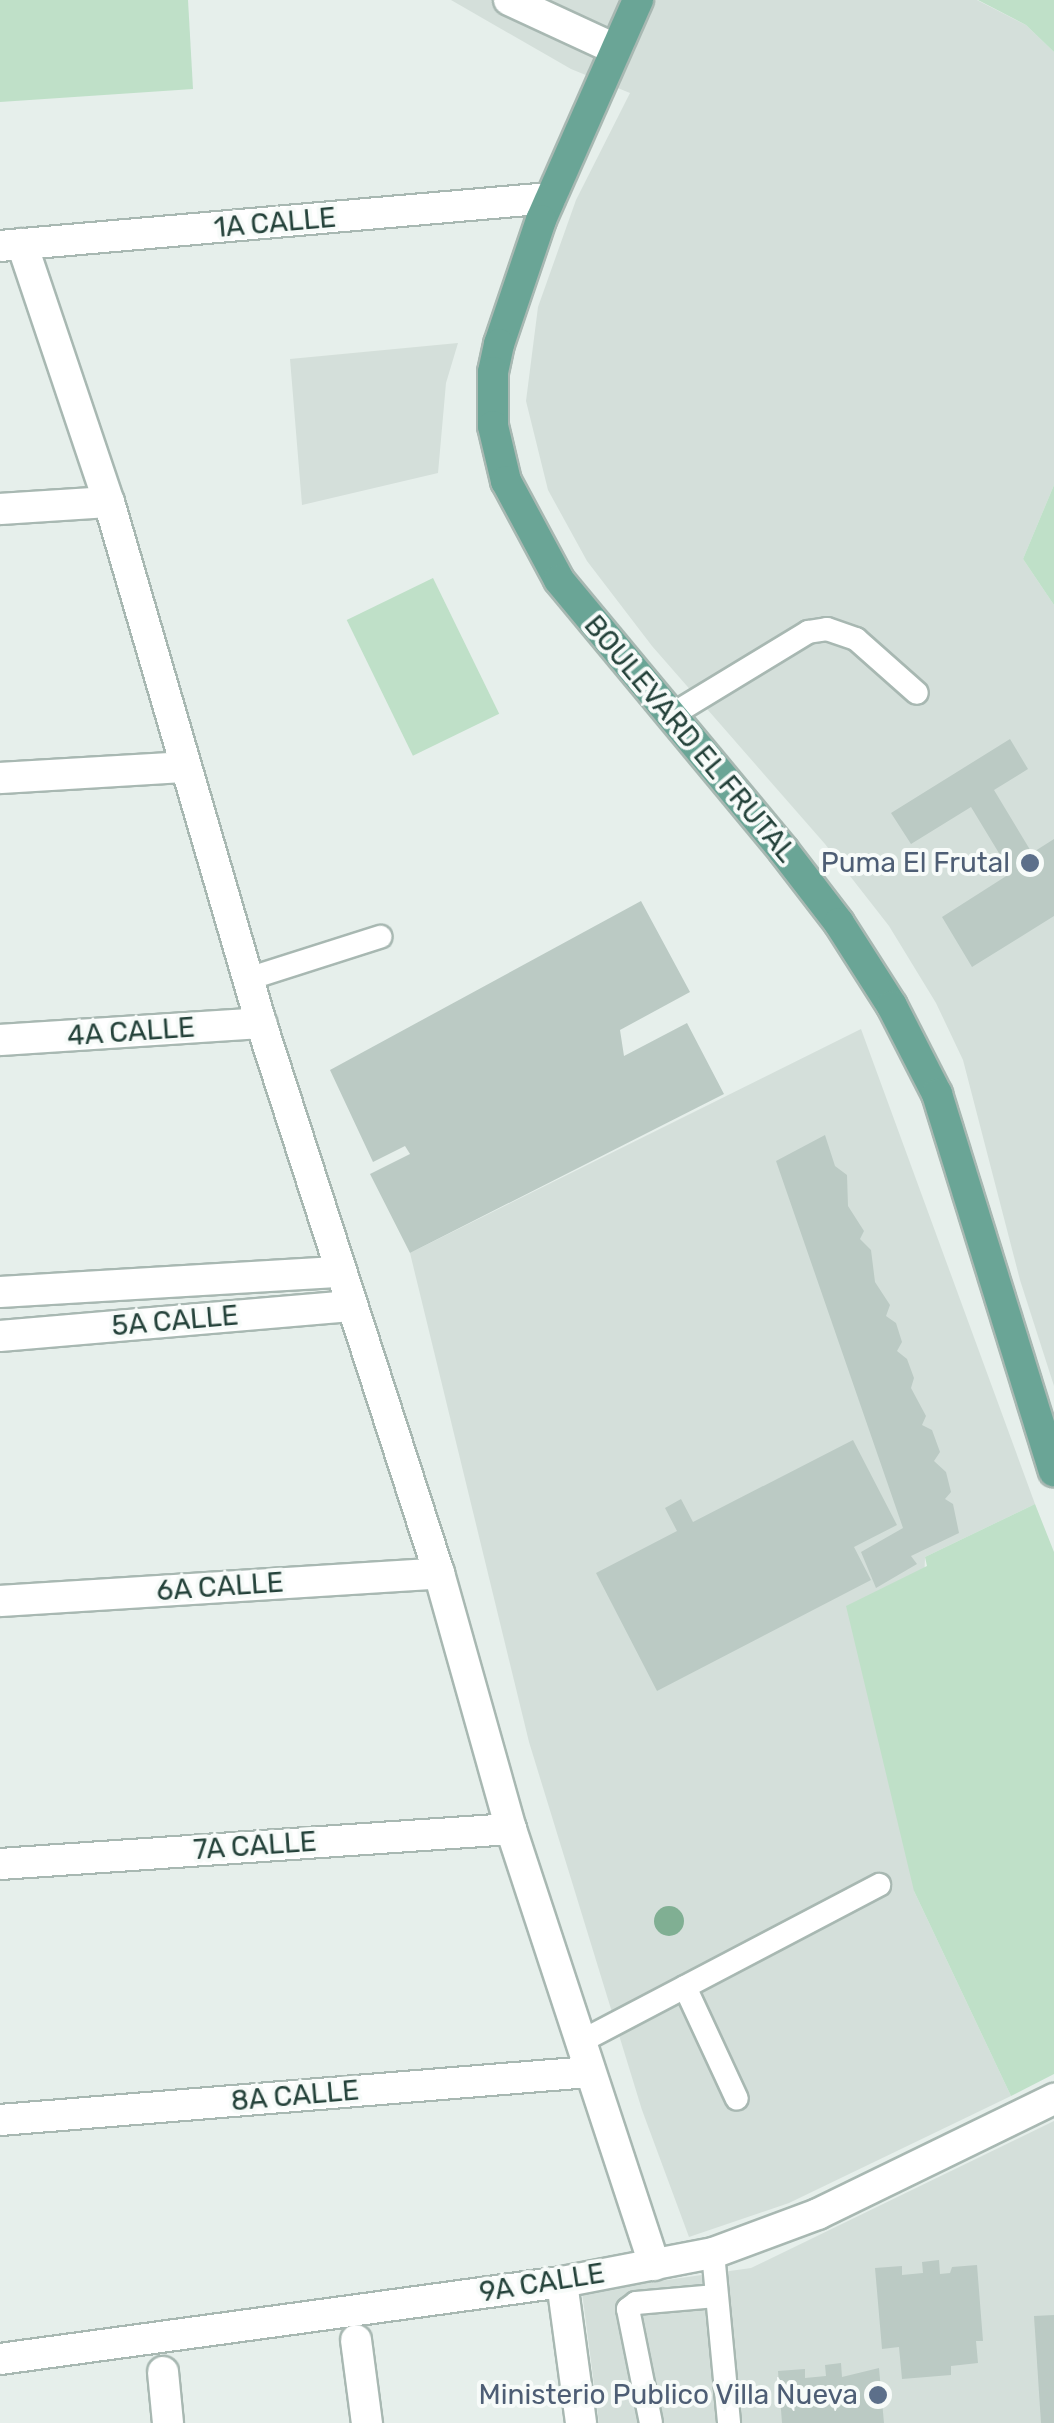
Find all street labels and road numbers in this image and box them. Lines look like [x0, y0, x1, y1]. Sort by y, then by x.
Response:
street label: 1A CALLE [212, 201, 338, 245]
street label: BOULEVARD EL FRUTAL [577, 608, 803, 870]
street label: 4A CALLE [66, 1011, 196, 1053]
street label: 5A CALLE [110, 1299, 240, 1343]
street label: 6A CALLE [155, 1566, 285, 1608]
street label: 7A CALLE [192, 1825, 318, 1867]
street label: 8A CALLE [229, 2074, 361, 2118]
street label: 9A CALLE [477, 2256, 607, 2310]

